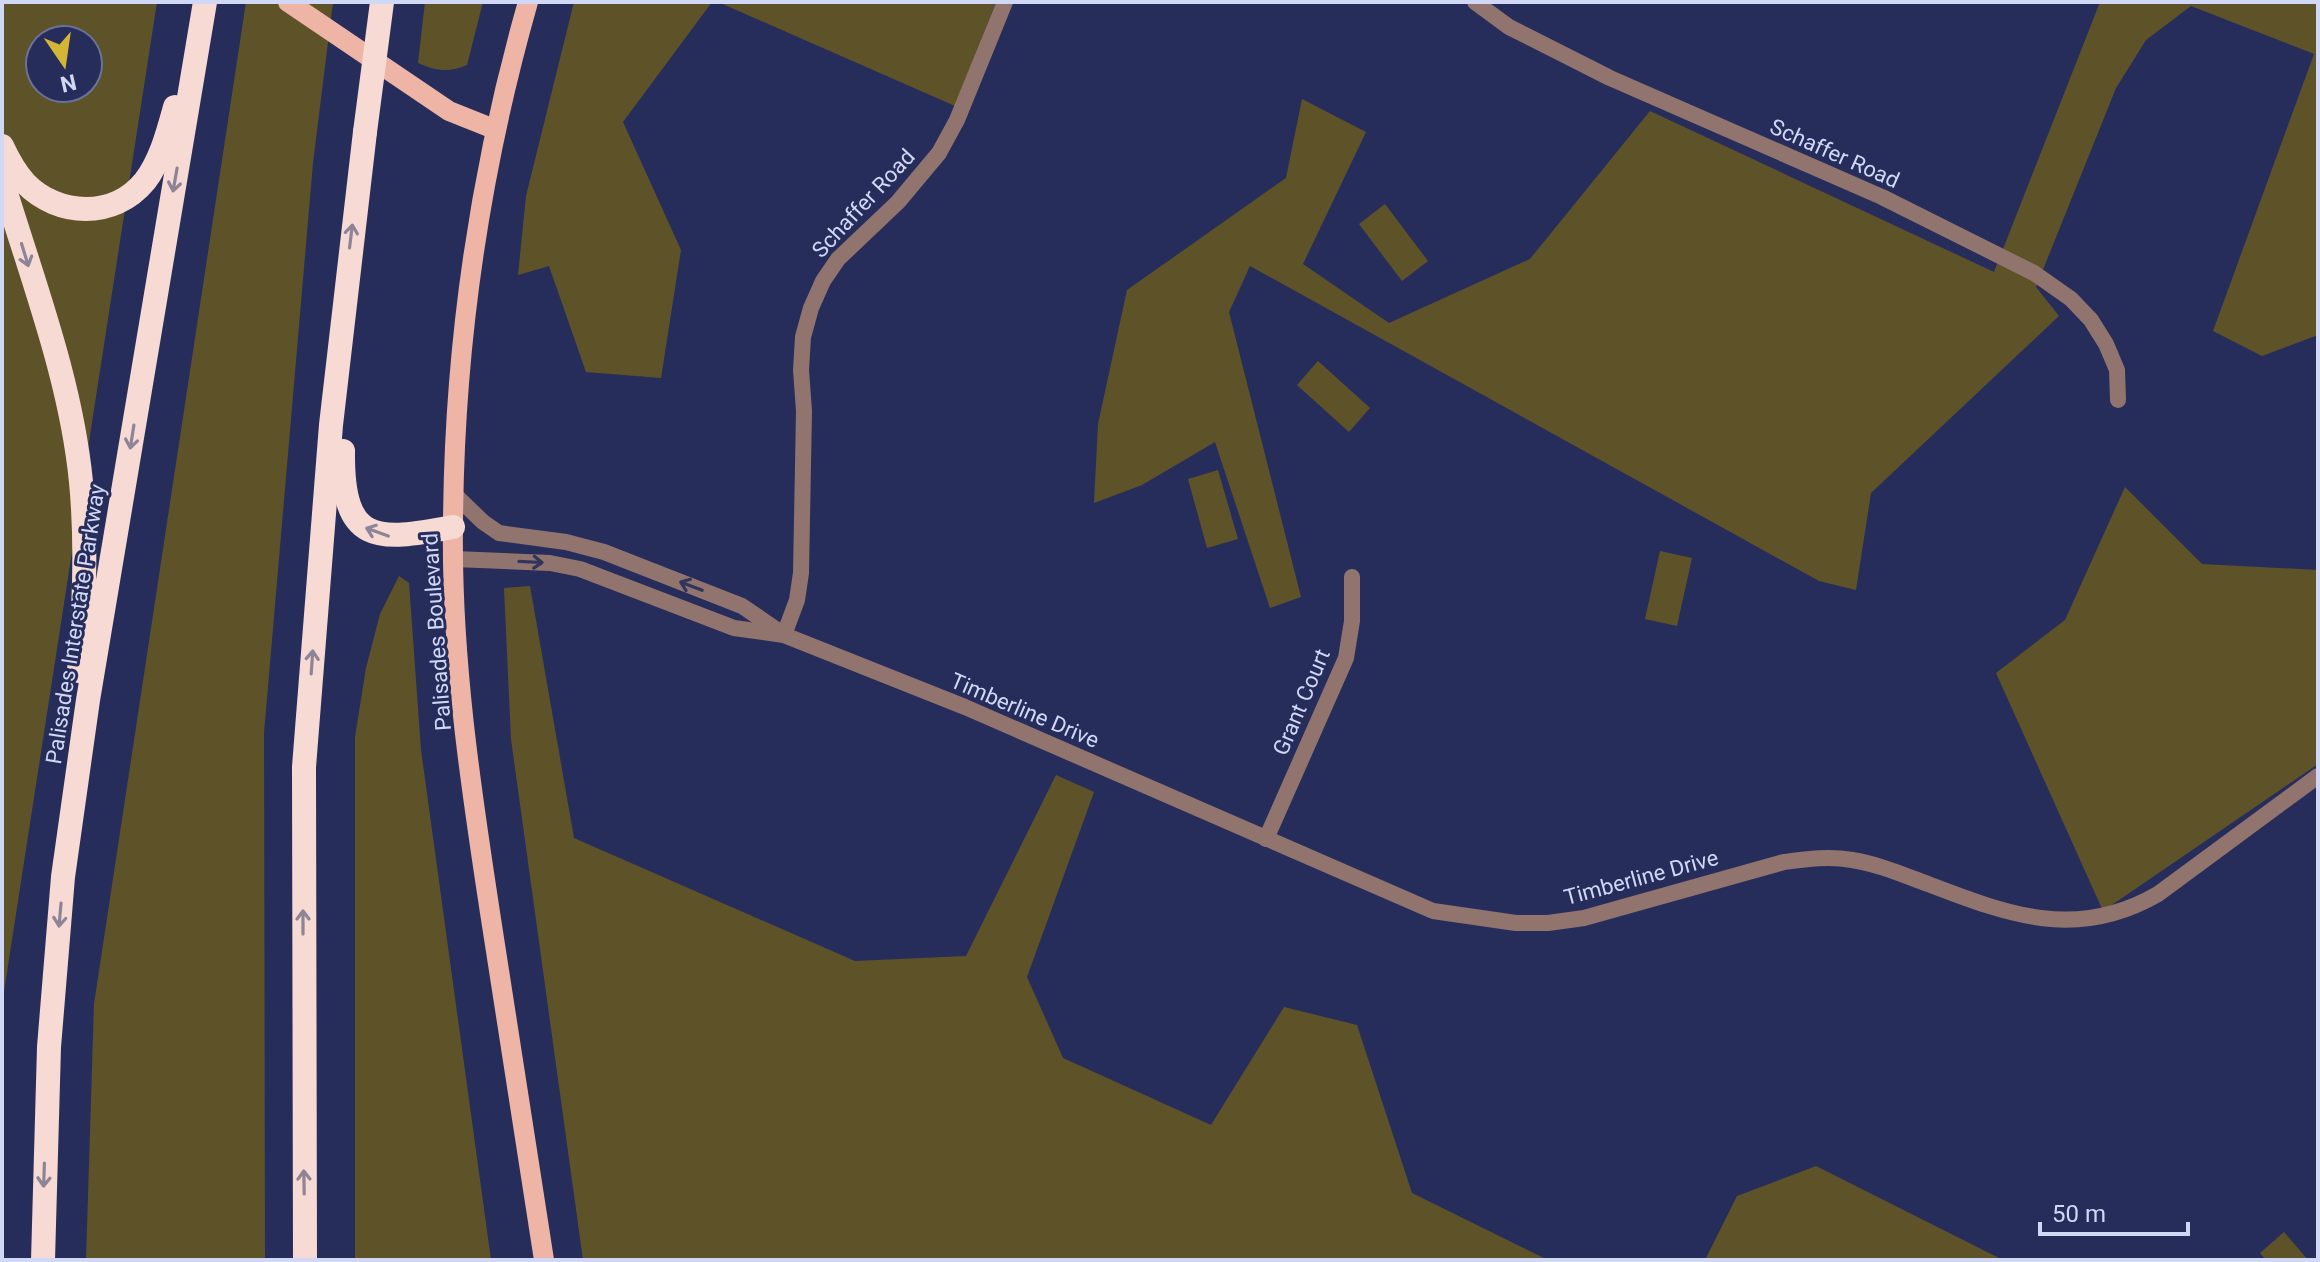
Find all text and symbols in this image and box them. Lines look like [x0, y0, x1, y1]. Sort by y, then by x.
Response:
north arrow [24, 24, 104, 104]
text: N [58, 69, 79, 97]
street label: Schaffer Road [1766, 114, 1903, 193]
street label: Schaffer Road [807, 144, 920, 263]
one-way arrow [167, 167, 182, 193]
one-way arrow [344, 223, 359, 250]
one-way arrow [19, 242, 33, 267]
one-way arrow [124, 424, 139, 449]
street label: Palisades Interstate Parkway [41, 482, 110, 766]
one-way arrow [365, 523, 389, 538]
street label: Palisades Boulevard [417, 532, 456, 732]
one-way arrow [517, 555, 544, 570]
one-way arrow [679, 578, 704, 592]
street label: Grant Court [1268, 645, 1335, 759]
one-way arrow [305, 649, 320, 676]
street label: Timberline Drive [947, 668, 1103, 753]
street label: Timberline Drive [1561, 845, 1721, 910]
one-way arrow [52, 901, 67, 928]
one-way arrow [295, 909, 311, 936]
one-way arrow [36, 1161, 51, 1188]
one-way arrow [296, 1169, 312, 1196]
scale bar [2040, 1186, 2188, 1236]
text: 50 m [2052, 1200, 2106, 1228]

